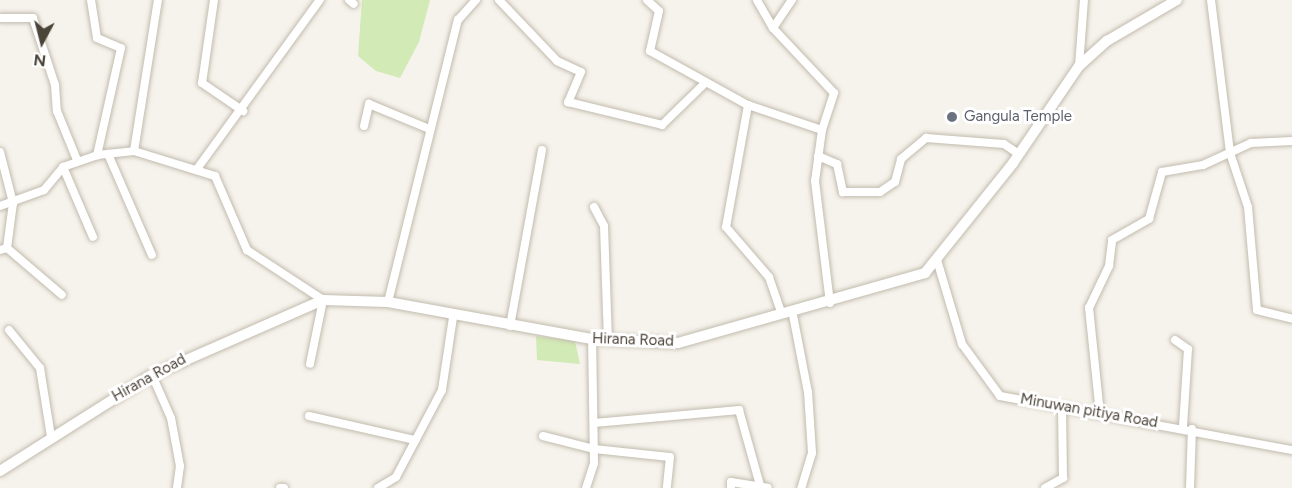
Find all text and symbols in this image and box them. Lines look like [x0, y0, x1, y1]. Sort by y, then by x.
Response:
north arrow [12, 12, 72, 72]
text: N [32, 50, 47, 71]
place label: Gangula Temple [964, 108, 1072, 126]
marker: Gangula Temple [945, 110, 959, 124]
street label: Hirana Road [592, 330, 674, 350]
street label: Hirana Road [109, 350, 189, 406]
street label: Minuwan pitiya Road [1019, 390, 1159, 432]

